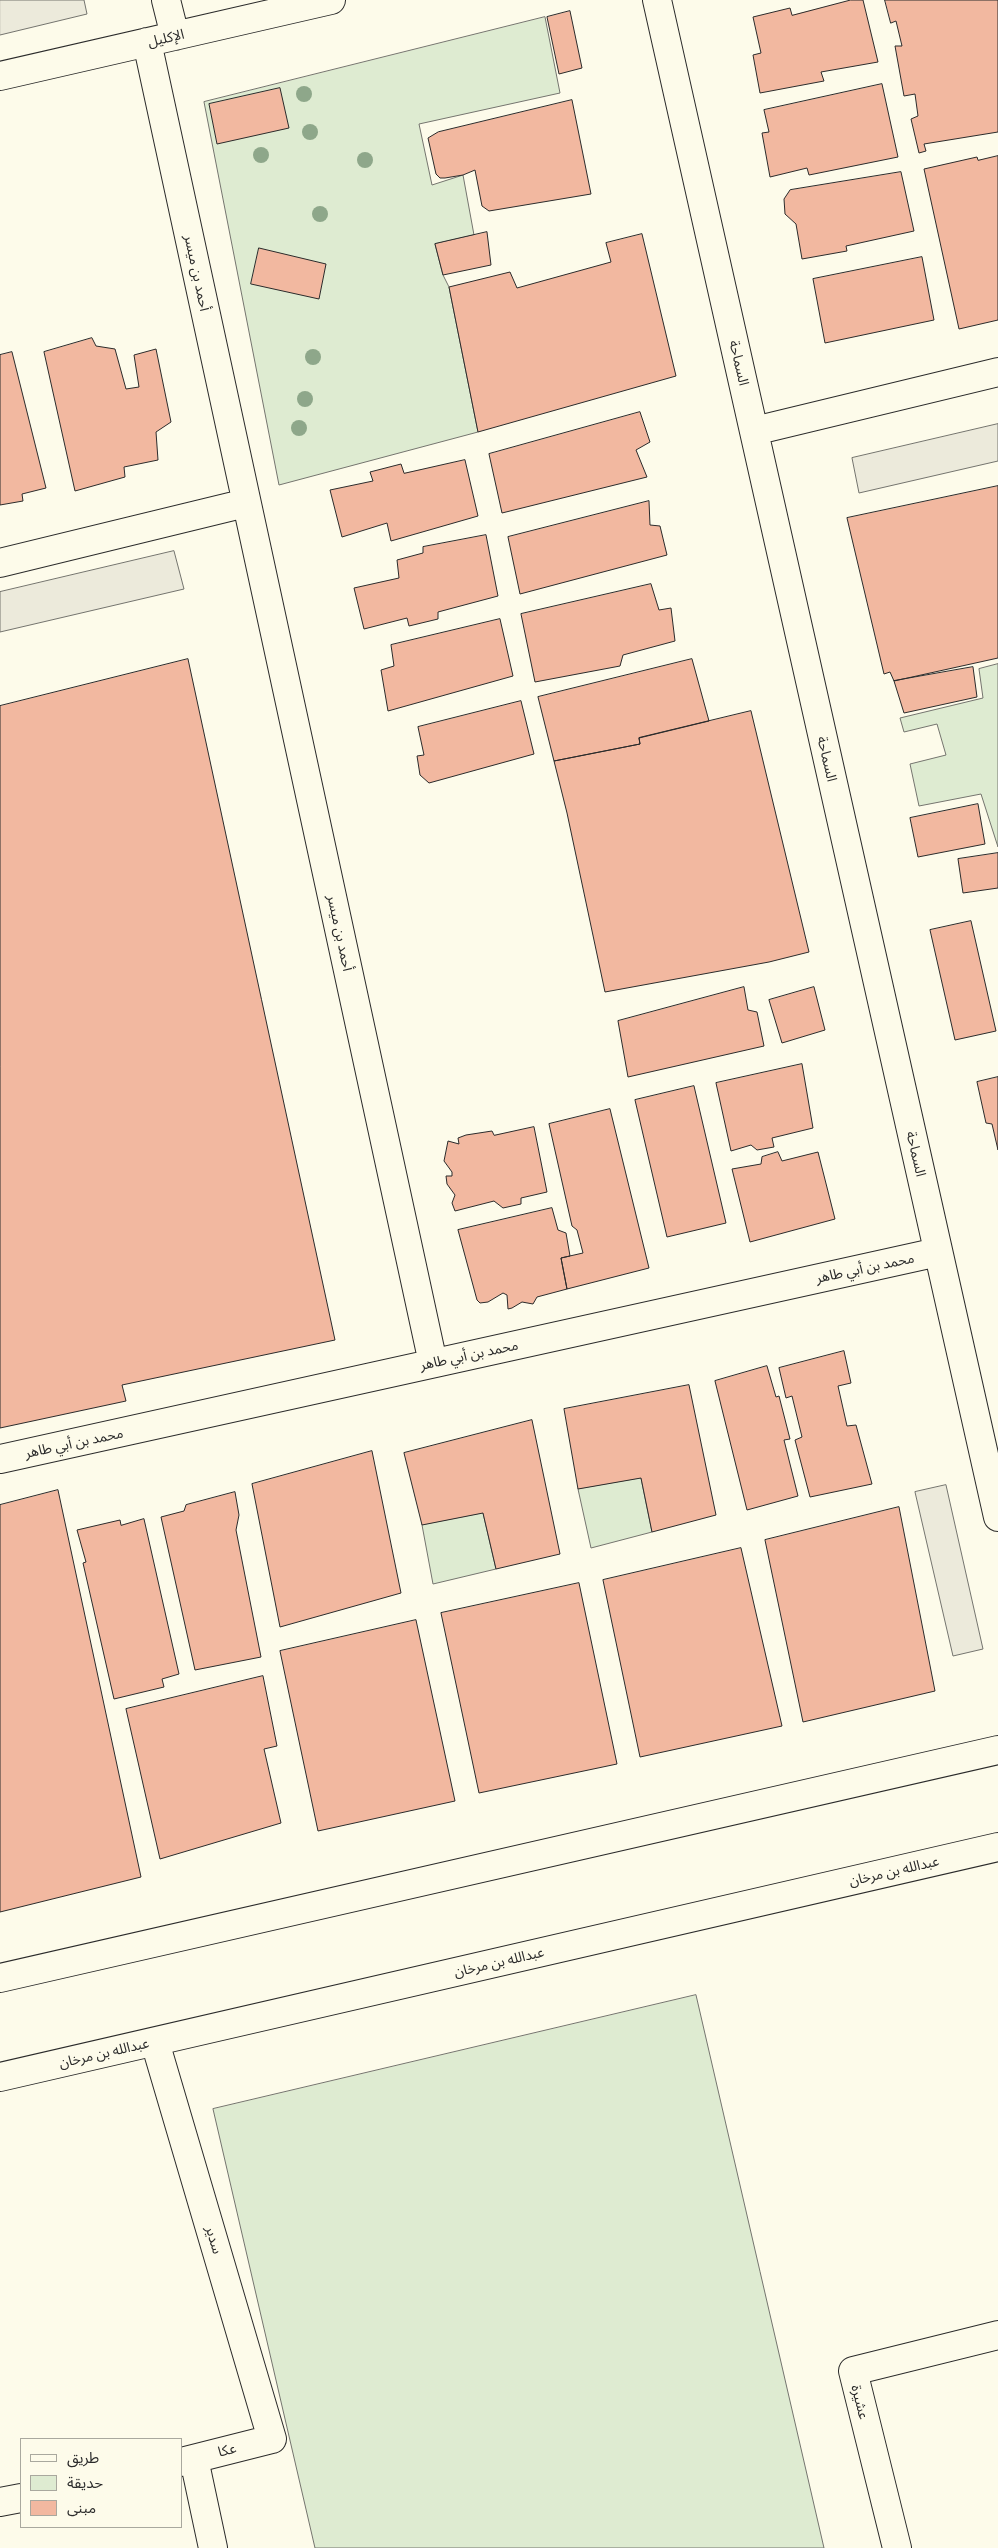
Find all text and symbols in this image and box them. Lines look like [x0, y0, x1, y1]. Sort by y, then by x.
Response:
street label: الإكليل [146, 26, 186, 50]
street label: أحمد بن ميسر [181, 233, 213, 313]
street label: السماحة [726, 339, 752, 387]
street label: السماحة [814, 735, 840, 783]
street label: أحمد بن ميسر [324, 893, 356, 973]
street label: السماحة [903, 1130, 929, 1178]
street label: محمد بن أبي طاهر [814, 1249, 916, 1287]
street label: محمد بن أبي طاهر [418, 1336, 520, 1374]
street label: محمد بن أبي طاهر [23, 1424, 125, 1462]
street label: عبدالله بن مرخان [847, 1852, 941, 1890]
street label: عبدالله بن مرخان [452, 1943, 546, 1981]
street label: عبدالله بن مرخان [57, 2034, 151, 2072]
street label: سدير [202, 2224, 226, 2256]
street label: عشيرة [848, 2383, 872, 2421]
legend [20, 2438, 182, 2528]
street label: عكا [216, 2440, 238, 2460]
text: طريق [67, 2449, 99, 2466]
text: حديقة [67, 2474, 103, 2491]
text: مبنى [67, 2499, 96, 2516]

